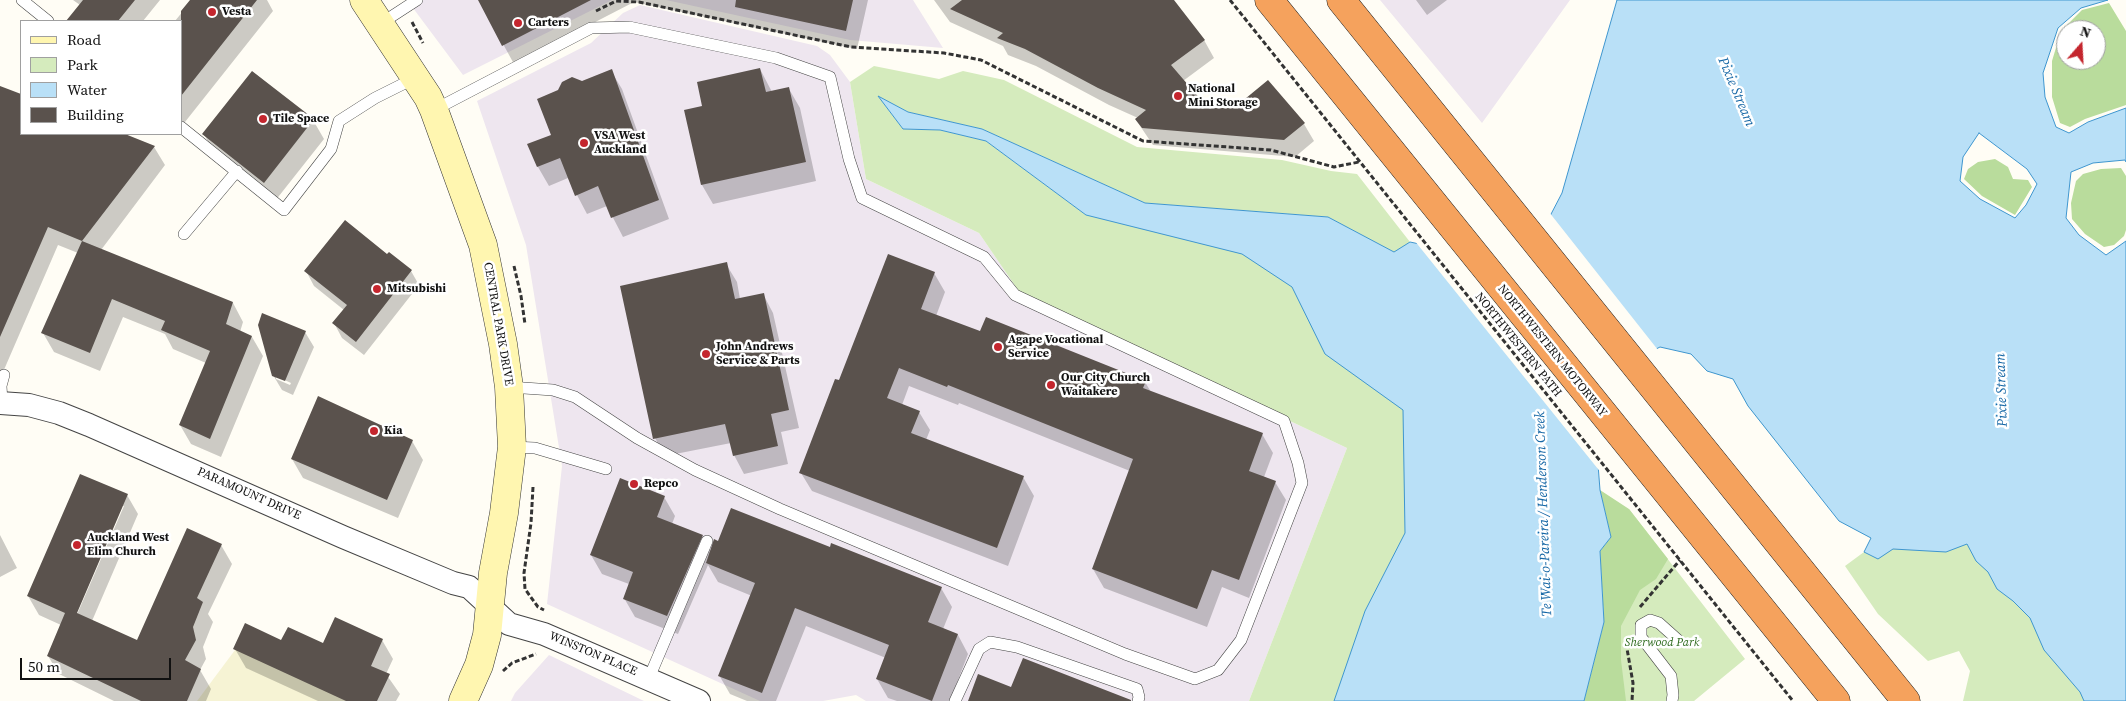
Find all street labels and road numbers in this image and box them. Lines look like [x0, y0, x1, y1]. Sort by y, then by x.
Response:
street label: CENTRAL PARK DRIVE [480, 261, 516, 387]
street label: NORTHWESTERN MOTORWAY [1494, 282, 1610, 420]
street label: NORTHWESTERN PATH [1472, 290, 1564, 400]
street label: PARAMOUNT DRIVE [195, 465, 303, 523]
street label: WINSTON PLACE [547, 629, 639, 679]

